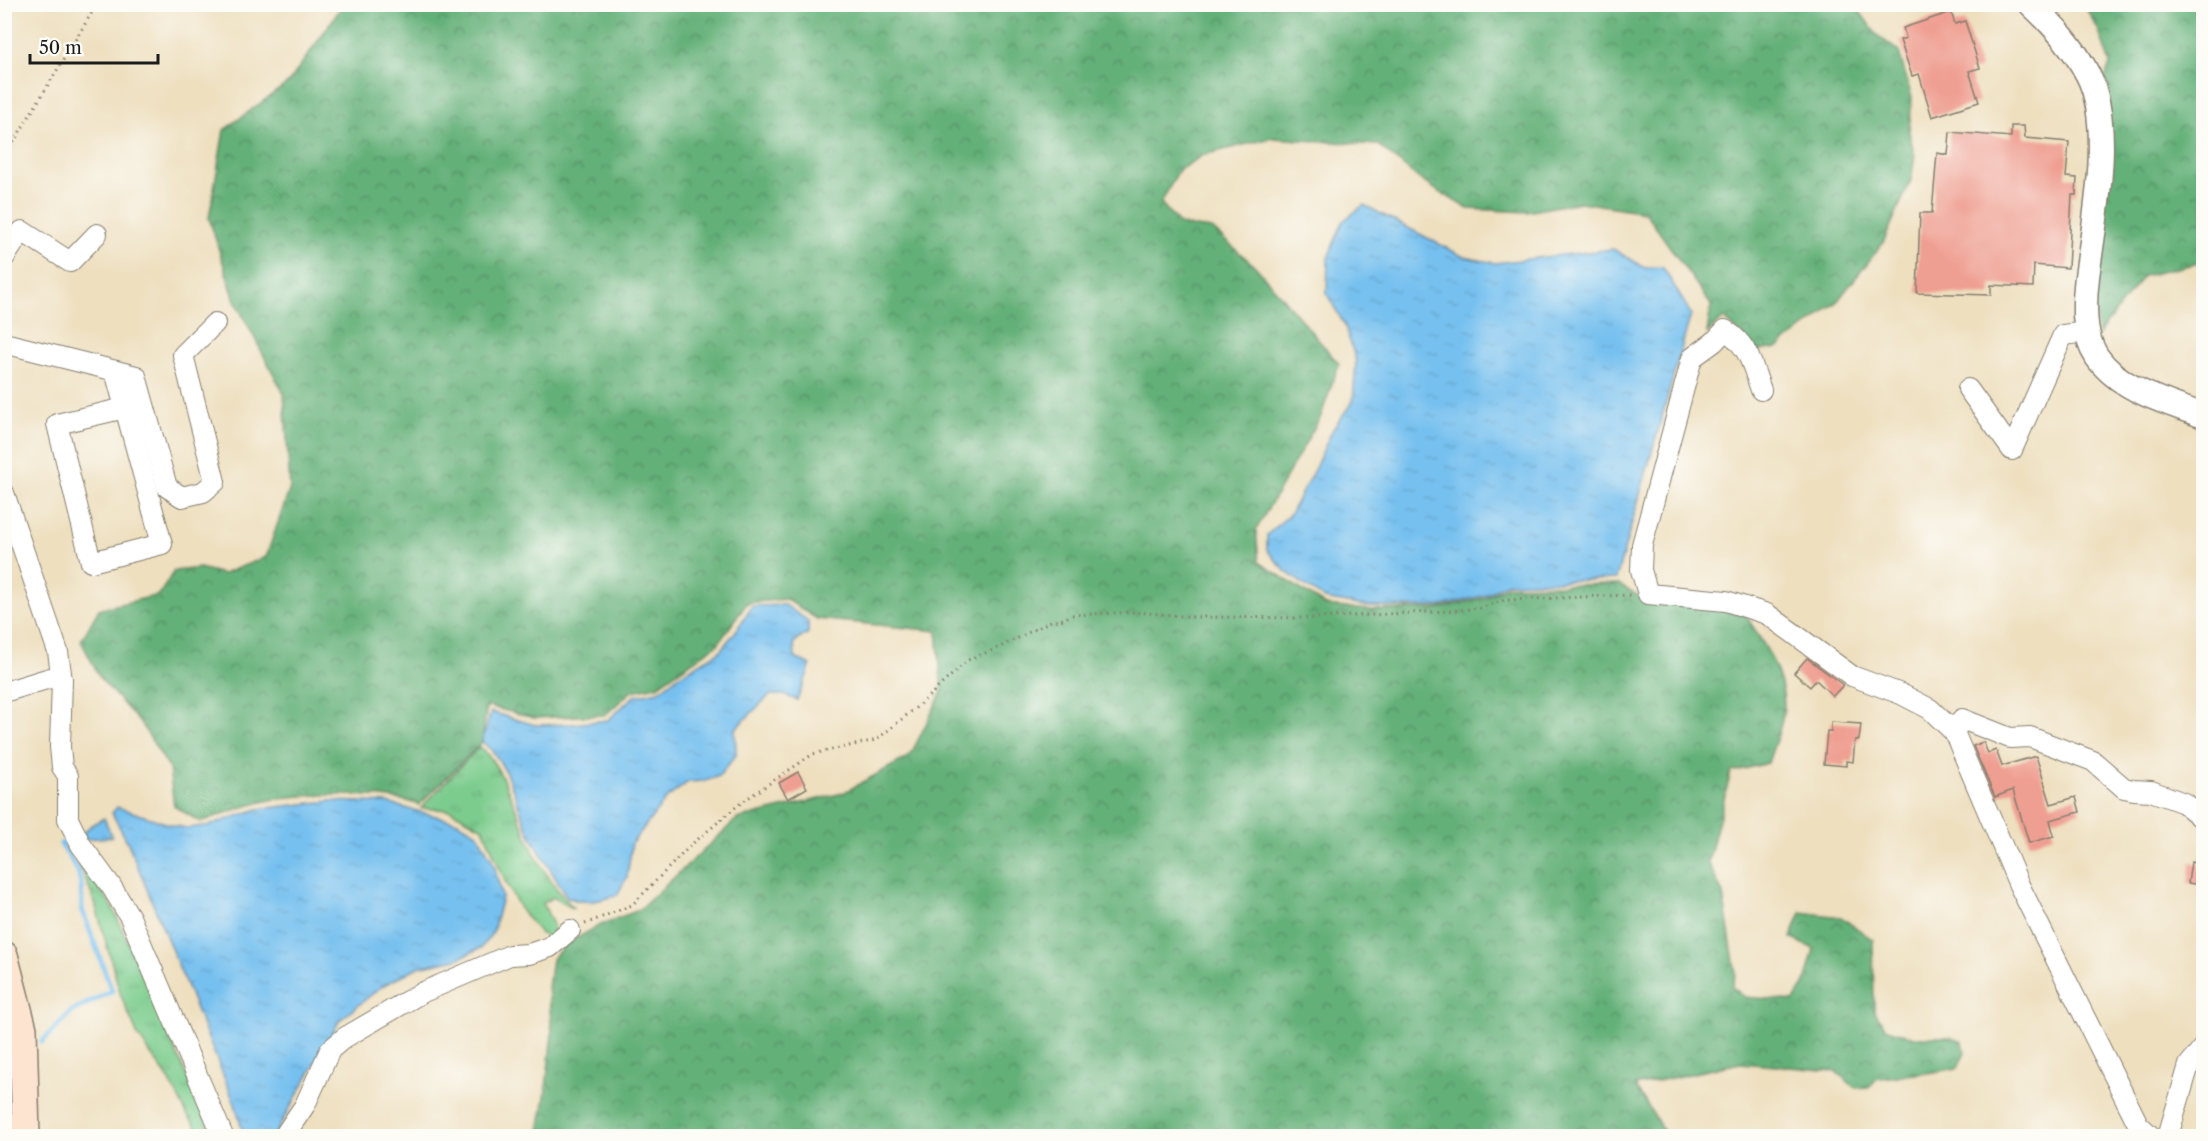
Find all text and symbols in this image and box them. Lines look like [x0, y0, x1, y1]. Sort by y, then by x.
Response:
scale bar [30, 27, 158, 65]
text: 50 m [39, 37, 82, 59]

